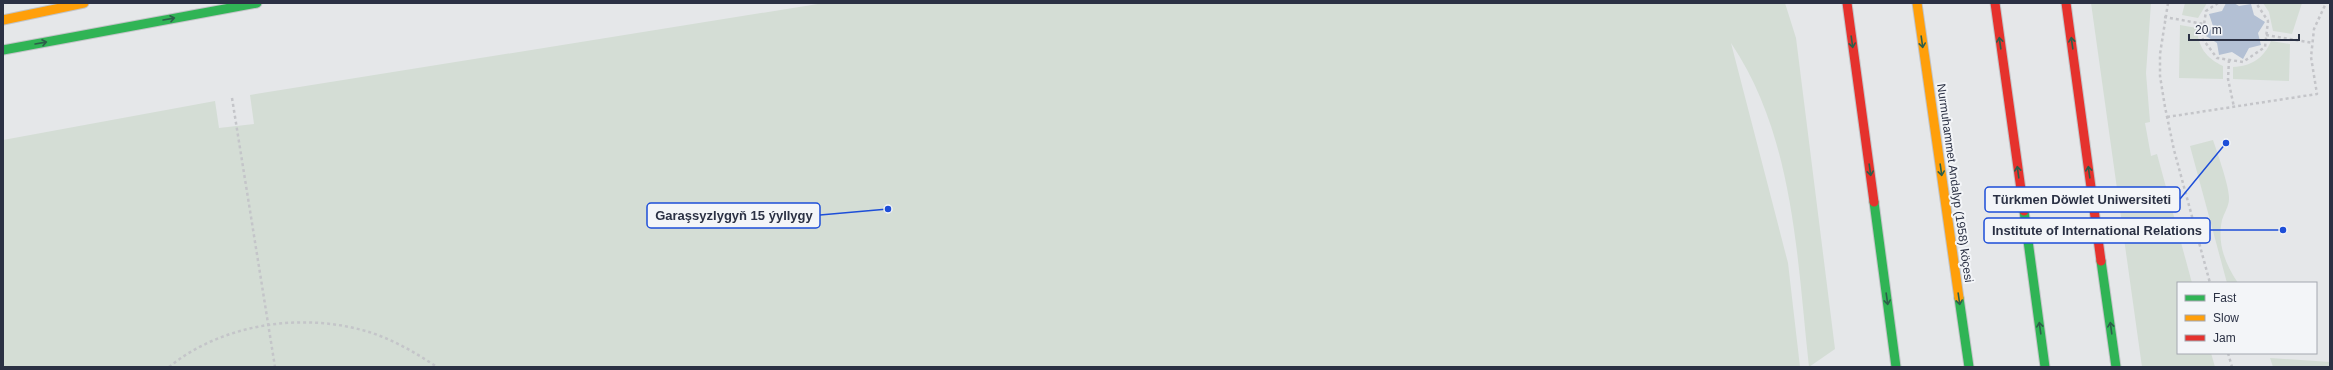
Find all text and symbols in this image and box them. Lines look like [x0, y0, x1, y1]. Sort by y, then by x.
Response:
one-way arrow [162, 15, 175, 23]
scale bar [2189, 16, 2299, 42]
text: 20 m [2195, 23, 2222, 37]
one-way arrow [1848, 35, 1856, 48]
one-way arrow [1918, 35, 1926, 48]
one-way arrow [1997, 37, 2004, 50]
one-way arrow [2068, 37, 2076, 50]
one-way arrow [34, 39, 47, 47]
street label: Nurmuhammet Andalyp (1958) köçesi [1934, 83, 1976, 283]
one-way arrow [1937, 163, 1945, 176]
one-way arrow [1866, 164, 1874, 177]
one-way arrow [2014, 166, 2022, 179]
one-way arrow [2085, 166, 2093, 179]
callout: Türkmen Döwlet Uniwersiteti [1985, 187, 2180, 212]
text: Türkmen Döwlet Uniwersiteti [1993, 192, 2171, 207]
callout: Garaşsyzlygyň 15 ýyllygy [647, 203, 820, 228]
text: Garaşsyzlygyň 15 ýyllygy [655, 208, 814, 223]
callout: Institute of International Relations [1984, 218, 2210, 243]
text: Institute of International Relations [1992, 223, 2202, 238]
legend [2177, 282, 2317, 354]
text: Fast [2213, 291, 2237, 305]
one-way arrow [1883, 292, 1891, 305]
one-way arrow [1955, 292, 1963, 305]
text: Slow [2213, 311, 2239, 325]
one-way arrow [2036, 322, 2044, 335]
one-way arrow [2107, 322, 2115, 335]
text: Jam [2213, 331, 2236, 345]

